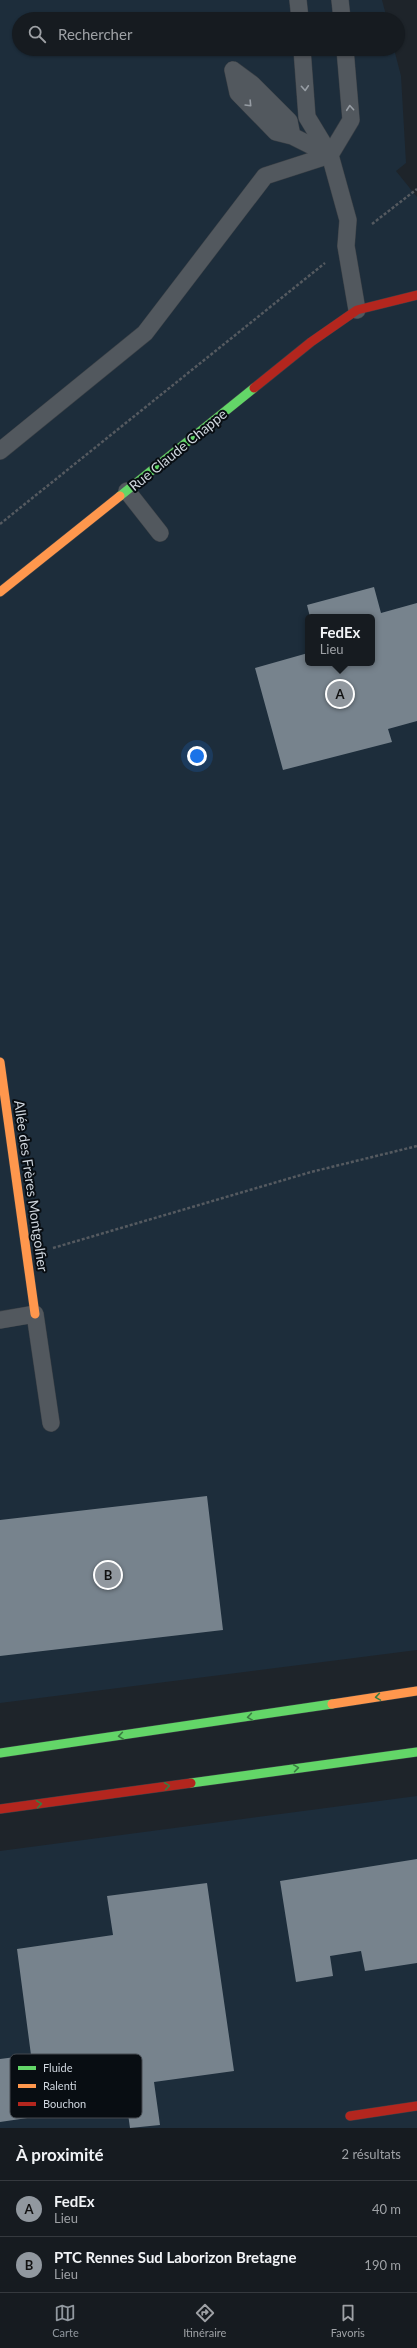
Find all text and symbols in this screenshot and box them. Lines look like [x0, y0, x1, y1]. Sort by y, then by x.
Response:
search box [12, 12, 405, 56]
icon: search [26, 23, 48, 45]
text: Rechercher [58, 25, 132, 43]
one-way arrow [300, 85, 309, 91]
one-way arrow [244, 99, 252, 107]
one-way arrow [345, 105, 354, 111]
street label: Rue Claude Chappe [125, 405, 230, 494]
popup [305, 614, 375, 666]
text: FedEx [320, 623, 360, 641]
text: Lieu [320, 641, 344, 657]
pin: A [327, 679, 353, 709]
your location [187, 746, 207, 766]
street label: Allée des Frères Montgolfier [11, 1099, 52, 1273]
pin: B [95, 1560, 121, 1590]
one-way arrow [375, 1692, 382, 1701]
one-way arrow [247, 1712, 253, 1721]
one-way arrow [118, 1731, 124, 1740]
one-way arrow [293, 1764, 299, 1773]
one-way arrow [164, 1782, 170, 1791]
one-way arrow [36, 1800, 42, 1809]
legend [10, 2054, 142, 2118]
text: Fluide [43, 2061, 73, 2074]
text: Ralenti [43, 2079, 77, 2092]
text: Bouchon [43, 2097, 86, 2110]
text: À proximité [16, 2144, 104, 2165]
text: 2 résultats [342, 2146, 401, 2162]
text: FedEx [54, 2192, 95, 2210]
text: A [24, 2201, 34, 2217]
text: 40 m [372, 2201, 401, 2217]
text: Lieu [54, 2210, 78, 2226]
text: PTC Rennes Sud Laborizon Bretagne [54, 2248, 297, 2266]
text: B [25, 2257, 33, 2273]
text: 190 m [364, 2257, 401, 2273]
text: Lieu [54, 2266, 78, 2282]
tab: Carte [52, 2302, 79, 2339]
tab: Itinéraire [183, 2302, 226, 2339]
tab: Favoris [331, 2302, 365, 2339]

